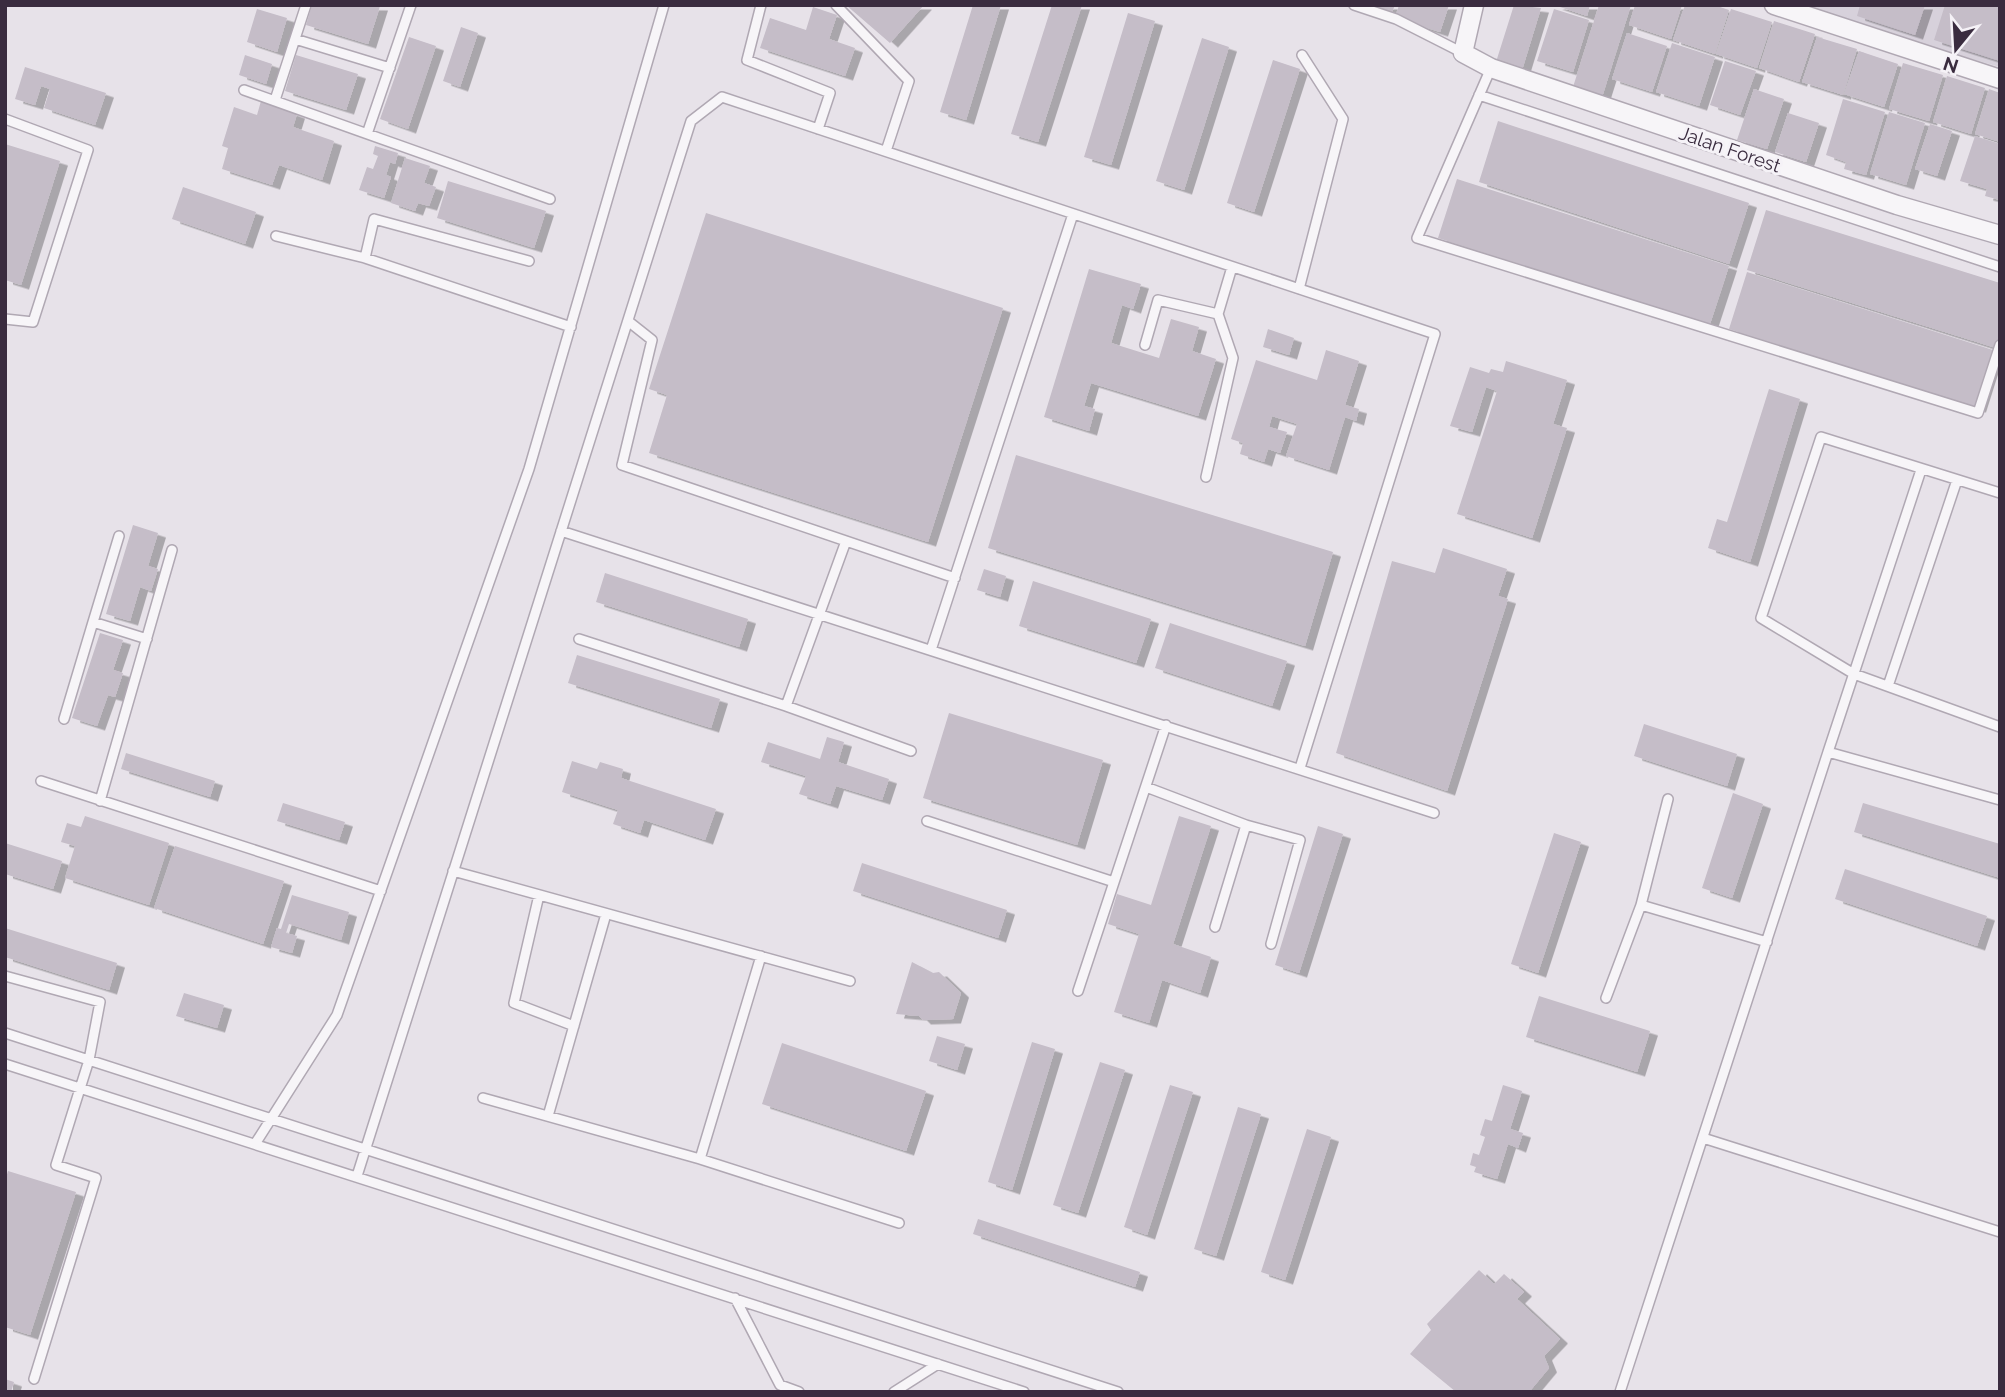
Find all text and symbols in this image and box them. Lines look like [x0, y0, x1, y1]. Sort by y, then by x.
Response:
north arrow [1921, 14, 1991, 84]
text: N [1940, 52, 1961, 78]
street label: Jalan Forest [1676, 121, 1784, 177]

